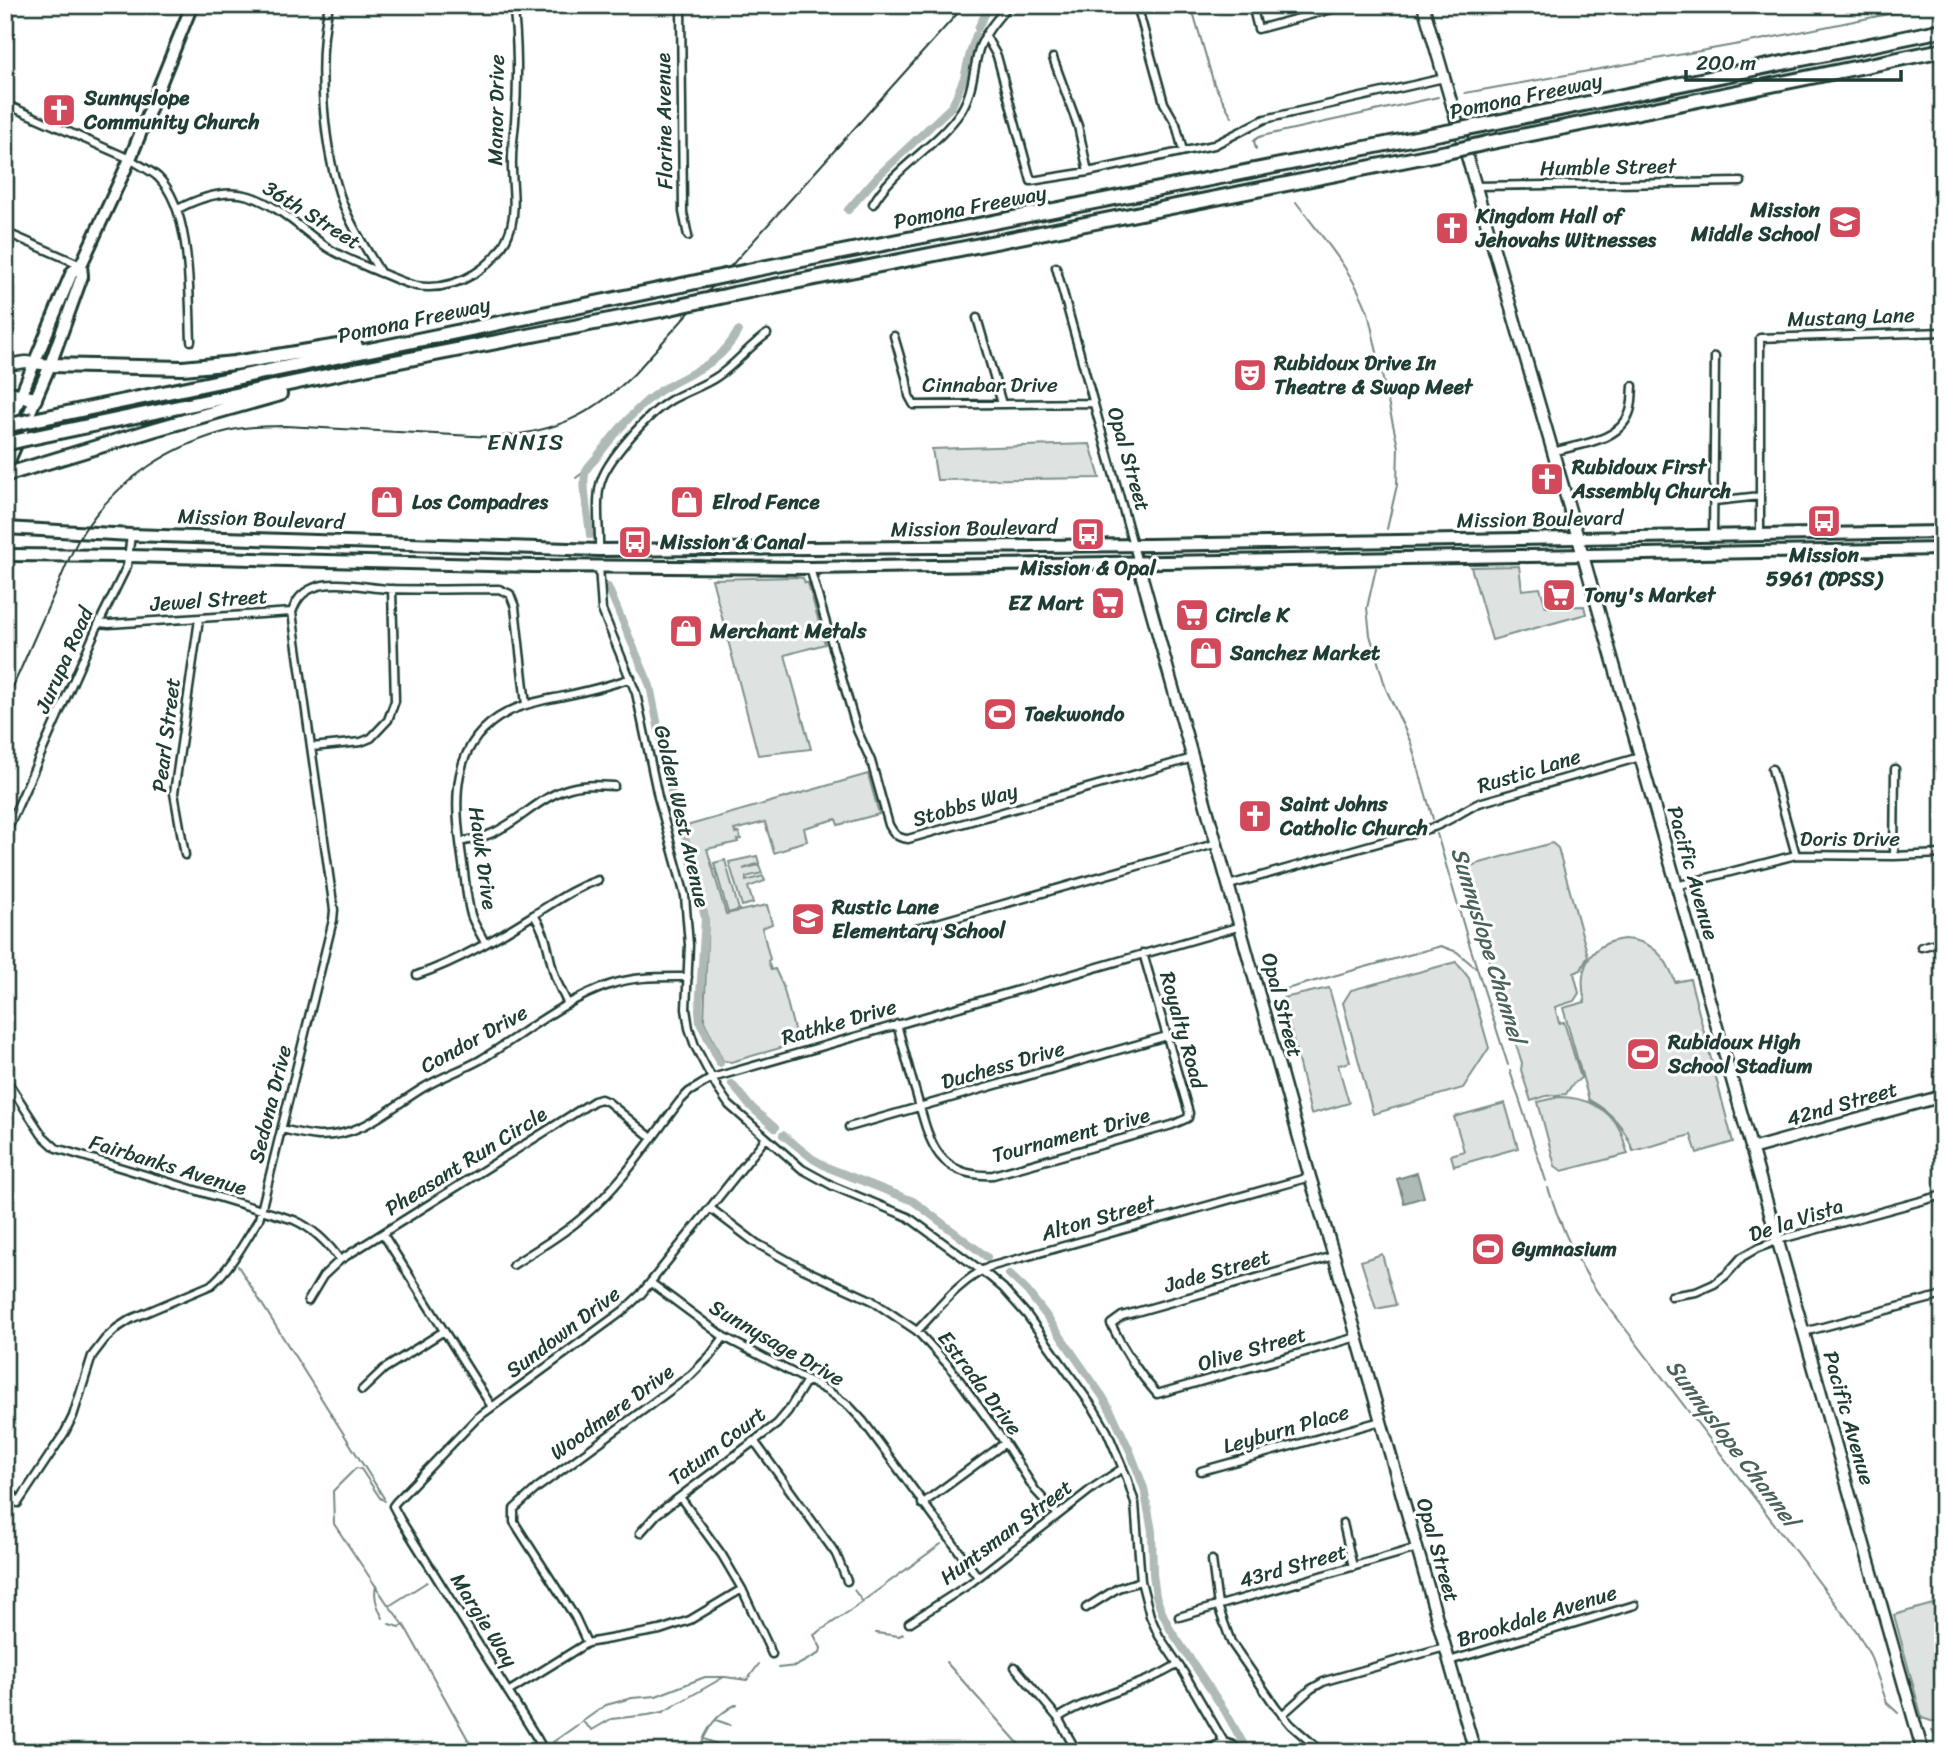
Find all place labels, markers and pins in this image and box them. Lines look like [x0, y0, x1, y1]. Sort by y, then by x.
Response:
place label: Sunnyslope Community Church [83, 79, 259, 141]
church icon: Sunnyslope Community Church [40, 91, 78, 129]
place label: Mission Middle School [1690, 191, 1821, 253]
place label: Kingdom Hall of Jehovahs Witnesses [1475, 197, 1657, 259]
school or university icon: Mission Middle School [1826, 203, 1864, 241]
church icon: Kingdom Hall of Jehovahs Witnesses [1433, 209, 1471, 247]
place label: Rubidoux Drive In Theatre & Swap Meet [1273, 344, 1474, 406]
theatre icon: Rubidoux Drive In Theatre & Swap Meet [1231, 356, 1269, 394]
place label: Rubidoux First Assembly Church [1571, 448, 1731, 510]
church icon: Rubidoux First Assembly Church [1528, 460, 1566, 498]
shop icon: Los Compadres [368, 483, 406, 521]
place label: Los Compadres [412, 483, 548, 521]
shop icon: Elrod Fence [668, 483, 706, 521]
place label: Elrod Fence [712, 483, 820, 521]
bus stop icon: Mission 5961 (DPSS) [1805, 502, 1843, 540]
bus stop icon: Mission & Opal [1069, 515, 1107, 553]
bus stop icon: Mission & Canal [616, 523, 654, 561]
place label: Mission & Canal [659, 523, 807, 561]
place label: Mission 5961 (DPSS) [1766, 536, 1884, 598]
place label: Mission & Opal [1019, 549, 1157, 587]
supermarket icon: Tony's Market [1540, 576, 1578, 614]
place label: Tony's Market [1584, 576, 1717, 614]
place label: EZ Mart [1008, 584, 1085, 622]
supermarket icon: EZ Mart [1089, 584, 1127, 622]
supermarket icon: Circle K [1173, 596, 1211, 634]
place label: Circle K [1215, 596, 1291, 634]
shop icon: Merchant Metals [667, 612, 705, 650]
place label: Merchant Metals [709, 612, 867, 650]
shop icon: Sanchez Market [1187, 634, 1225, 672]
place label: Sanchez Market [1229, 634, 1381, 672]
sports icon: Taekwondo [981, 695, 1019, 733]
place label: Taekwondo [1024, 695, 1125, 733]
place label: Saint Johns Catholic Church [1279, 785, 1428, 847]
church icon: Saint Johns Catholic Church [1236, 797, 1274, 835]
place label: Rustic Lane Elementary School [831, 888, 1006, 950]
school or university icon: Rustic Lane Elementary School [789, 900, 827, 938]
place label: Rubidoux High School Stadium [1667, 1023, 1813, 1085]
sports icon: Rubidoux High School Stadium [1624, 1035, 1662, 1073]
sports icon: Gymnasium [1469, 1230, 1507, 1268]
place label: Gymnasium [1511, 1230, 1617, 1268]

